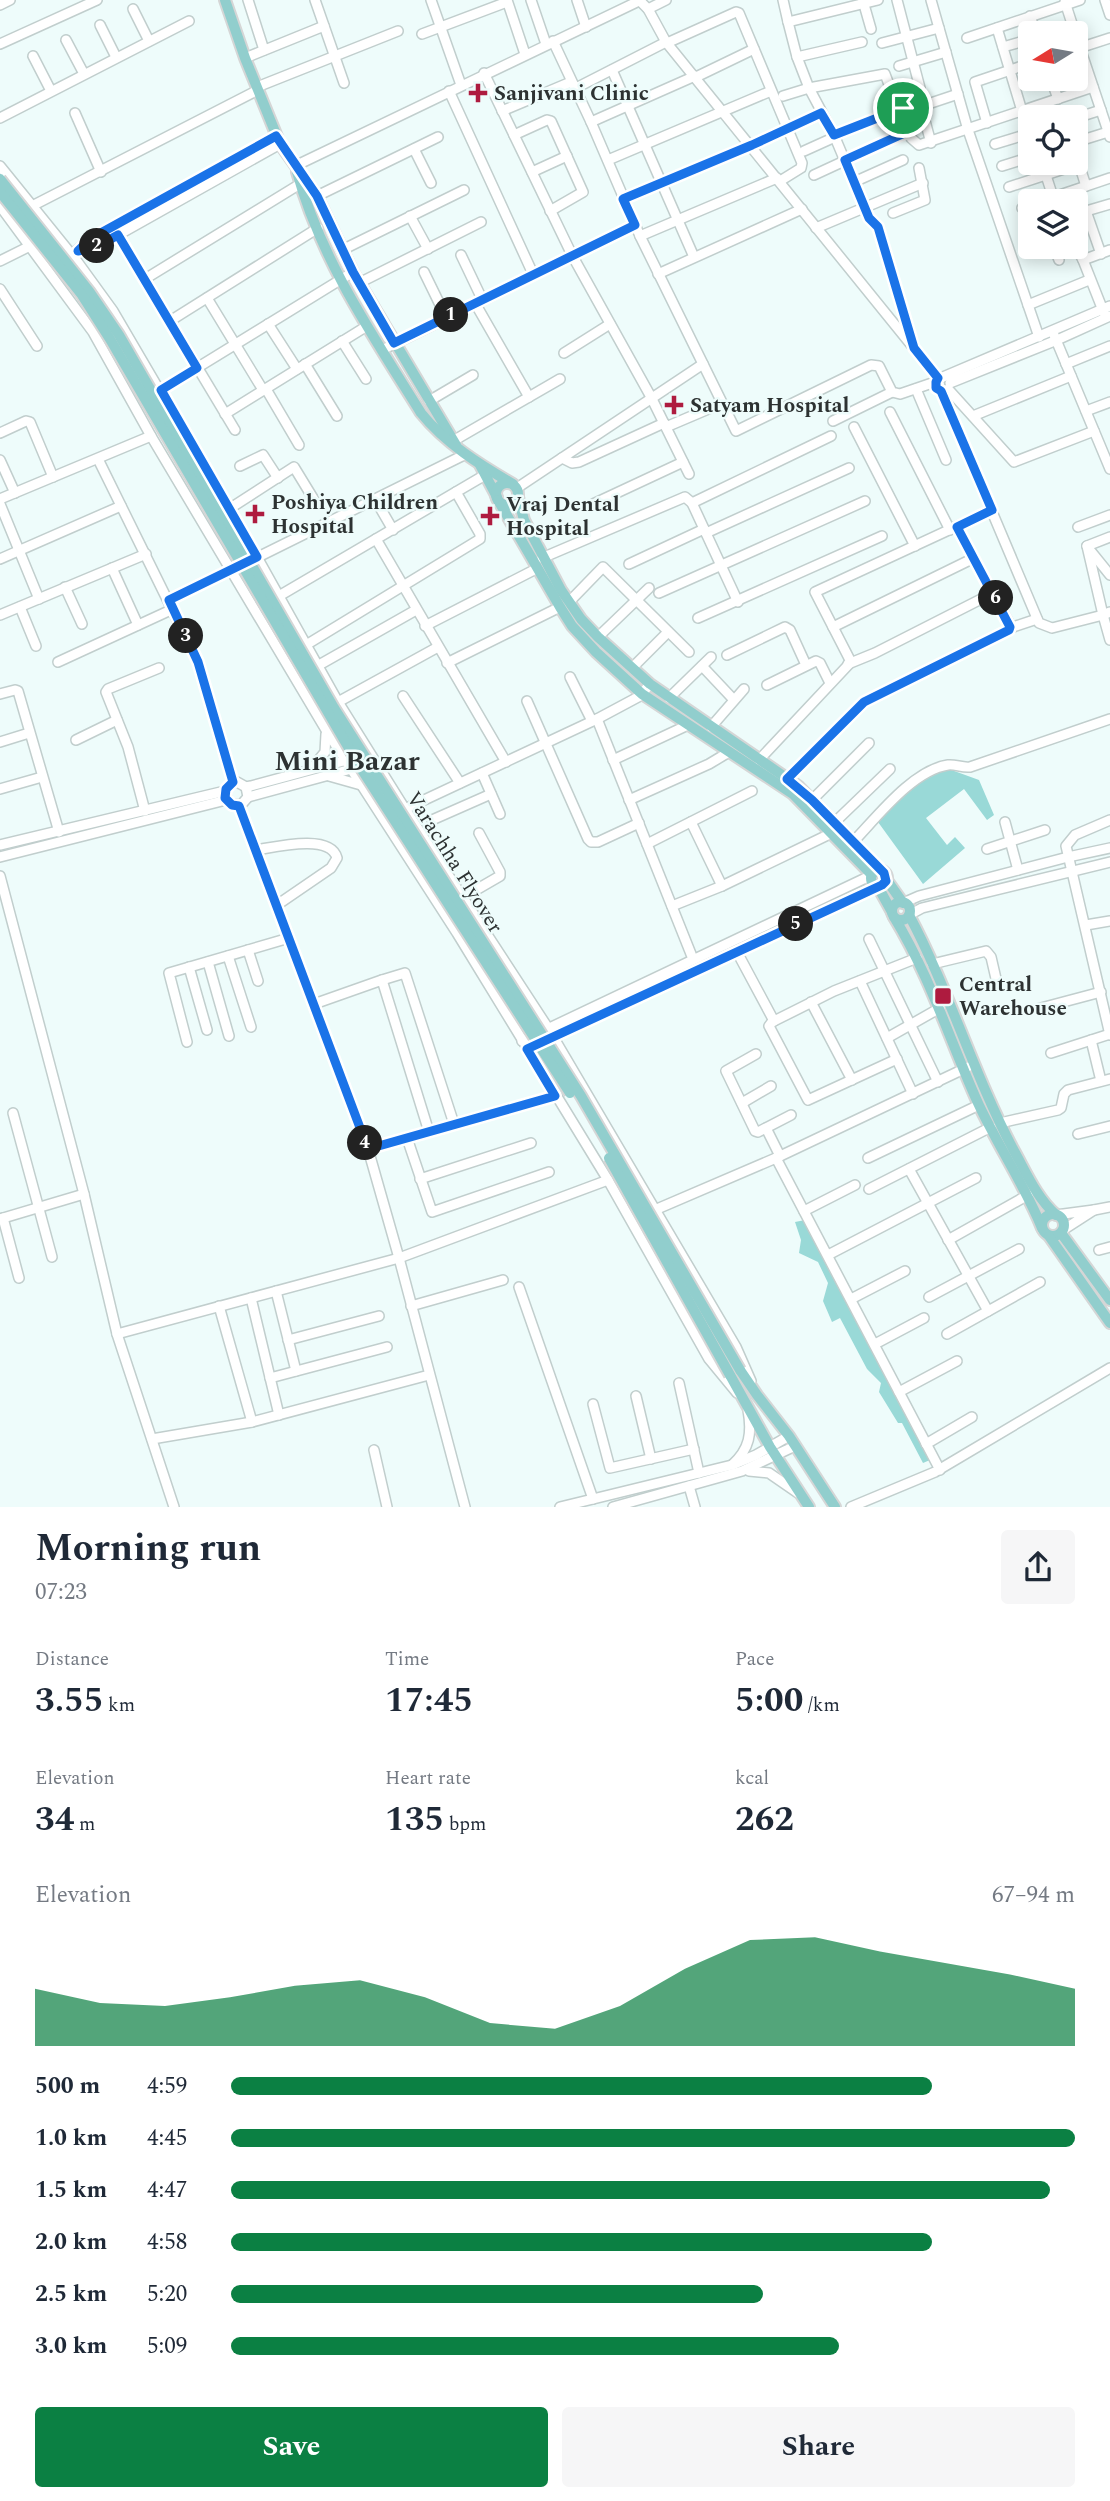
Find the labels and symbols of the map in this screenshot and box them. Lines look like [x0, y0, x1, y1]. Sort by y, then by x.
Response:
north arrow [1018, 21, 1088, 91]
place label: Sanjivani Clinic [494, 78, 649, 110]
pin [873, 78, 933, 138]
marker: Sanjivani Clinic [468, 83, 488, 103]
pin: 2 [80, 229, 114, 264]
pin: 1 [434, 298, 468, 332]
place label: Satyam Hospital [690, 390, 850, 422]
marker: Satyam Hospital [664, 395, 684, 415]
place label: Poshiya Children Hospital [271, 487, 438, 543]
place label: Vraj Dental Hospital [506, 489, 620, 545]
marker: Poshiya Children Hospital [245, 504, 265, 524]
marker: Vraj Dental Hospital [480, 506, 500, 526]
pin: 6 [978, 580, 1014, 616]
pin: 3 [168, 618, 204, 654]
district label: Mini Bazar [274, 740, 420, 783]
street label: Varachha Flyover [398, 785, 511, 940]
pin: 5 [778, 906, 814, 942]
place label: Central Warehouse [959, 969, 1067, 1025]
marker: Central Warehouse [933, 986, 953, 1006]
pin: 4 [348, 1126, 382, 1160]

